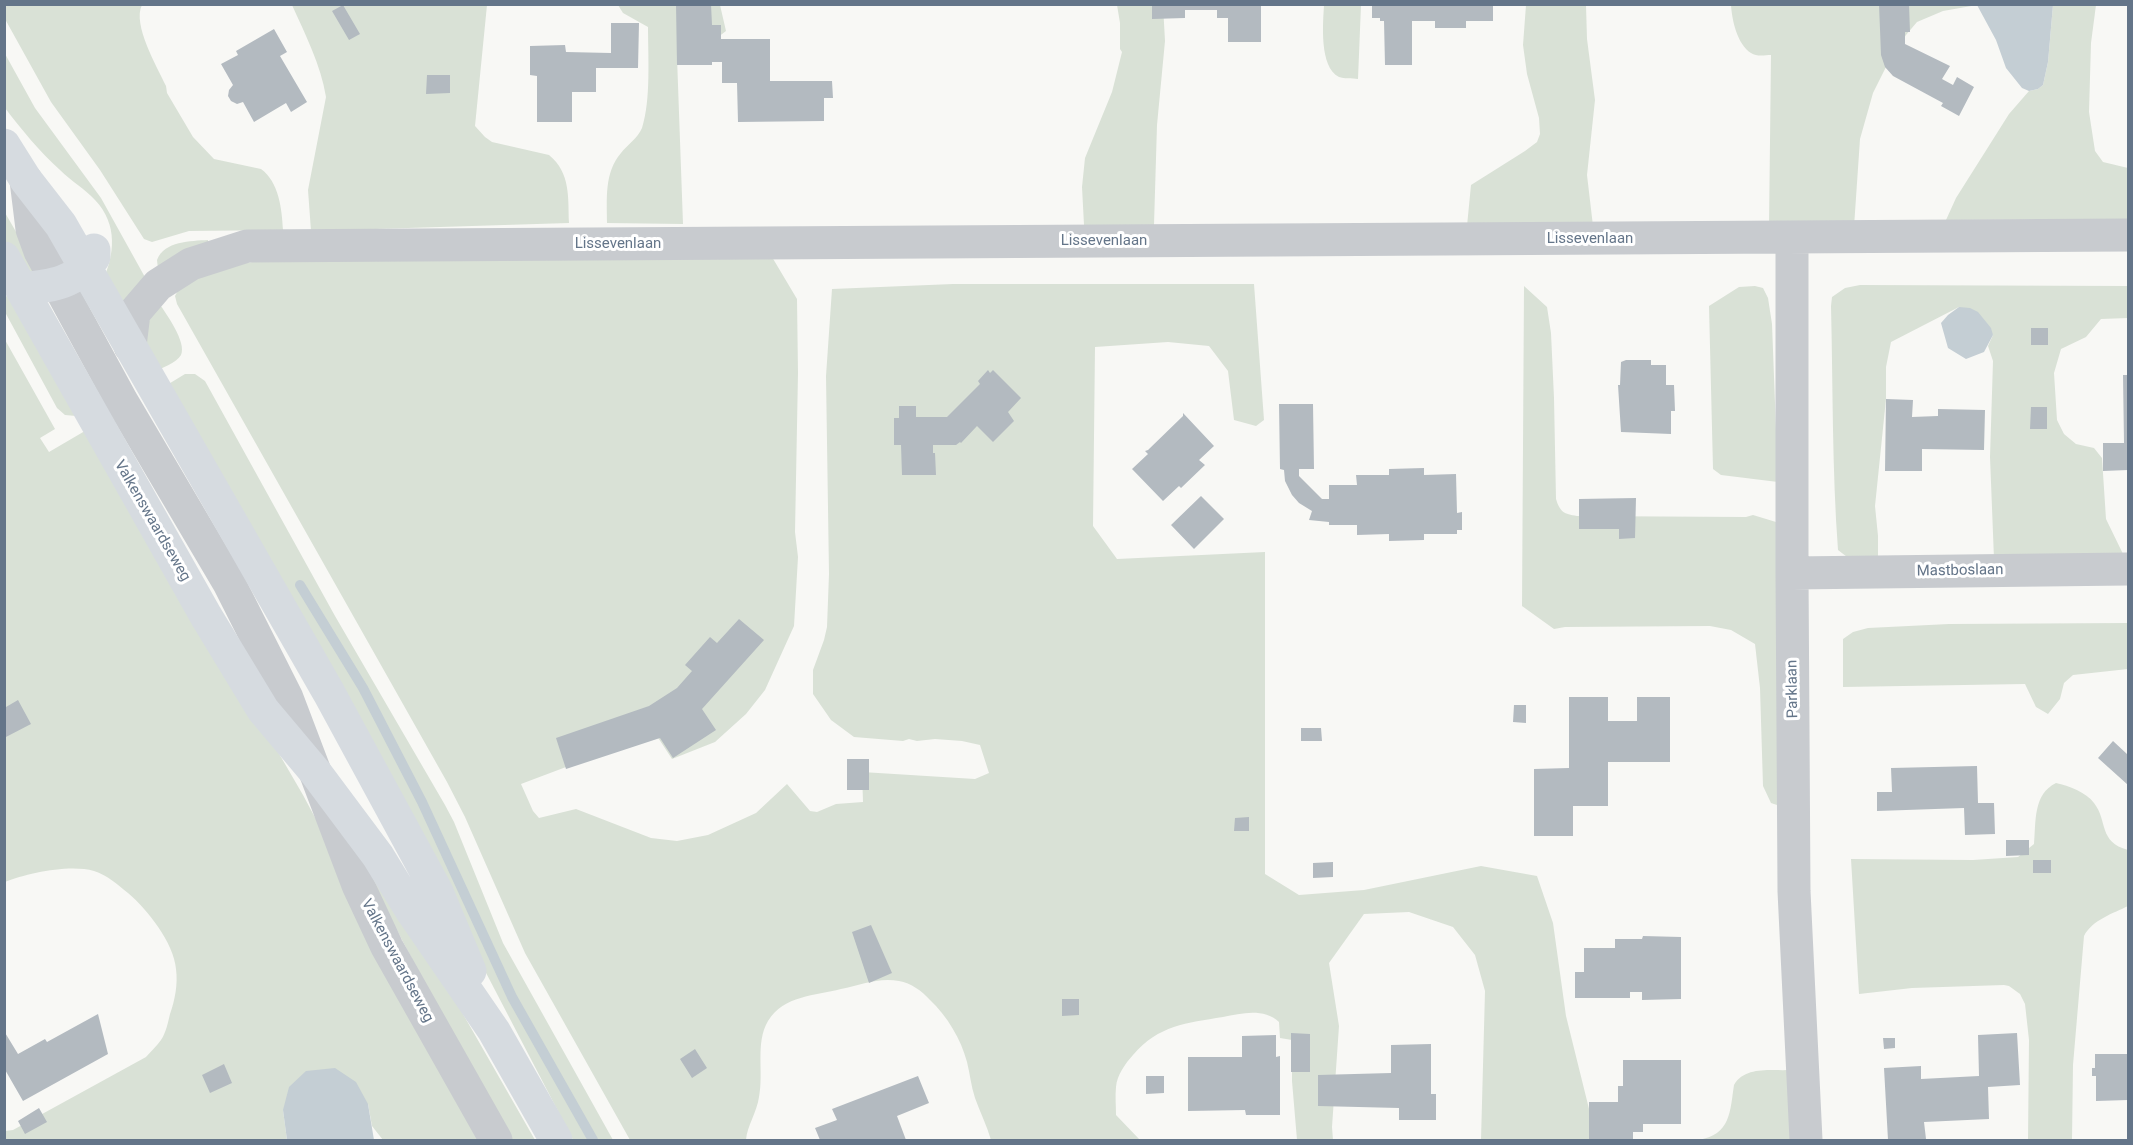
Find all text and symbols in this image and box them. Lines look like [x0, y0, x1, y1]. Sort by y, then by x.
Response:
street label: Lissevenlaan [1547, 230, 1633, 248]
street label: Lissevenlaan [1061, 232, 1147, 250]
street label: Lissevenlaan [575, 235, 661, 253]
street label: Valkenswaardseweg [110, 457, 194, 585]
street label: Mastboslaan [1916, 561, 2004, 581]
street label: Parklaan [1783, 660, 1803, 718]
street label: Valkenswaardseweg [357, 896, 437, 1026]

